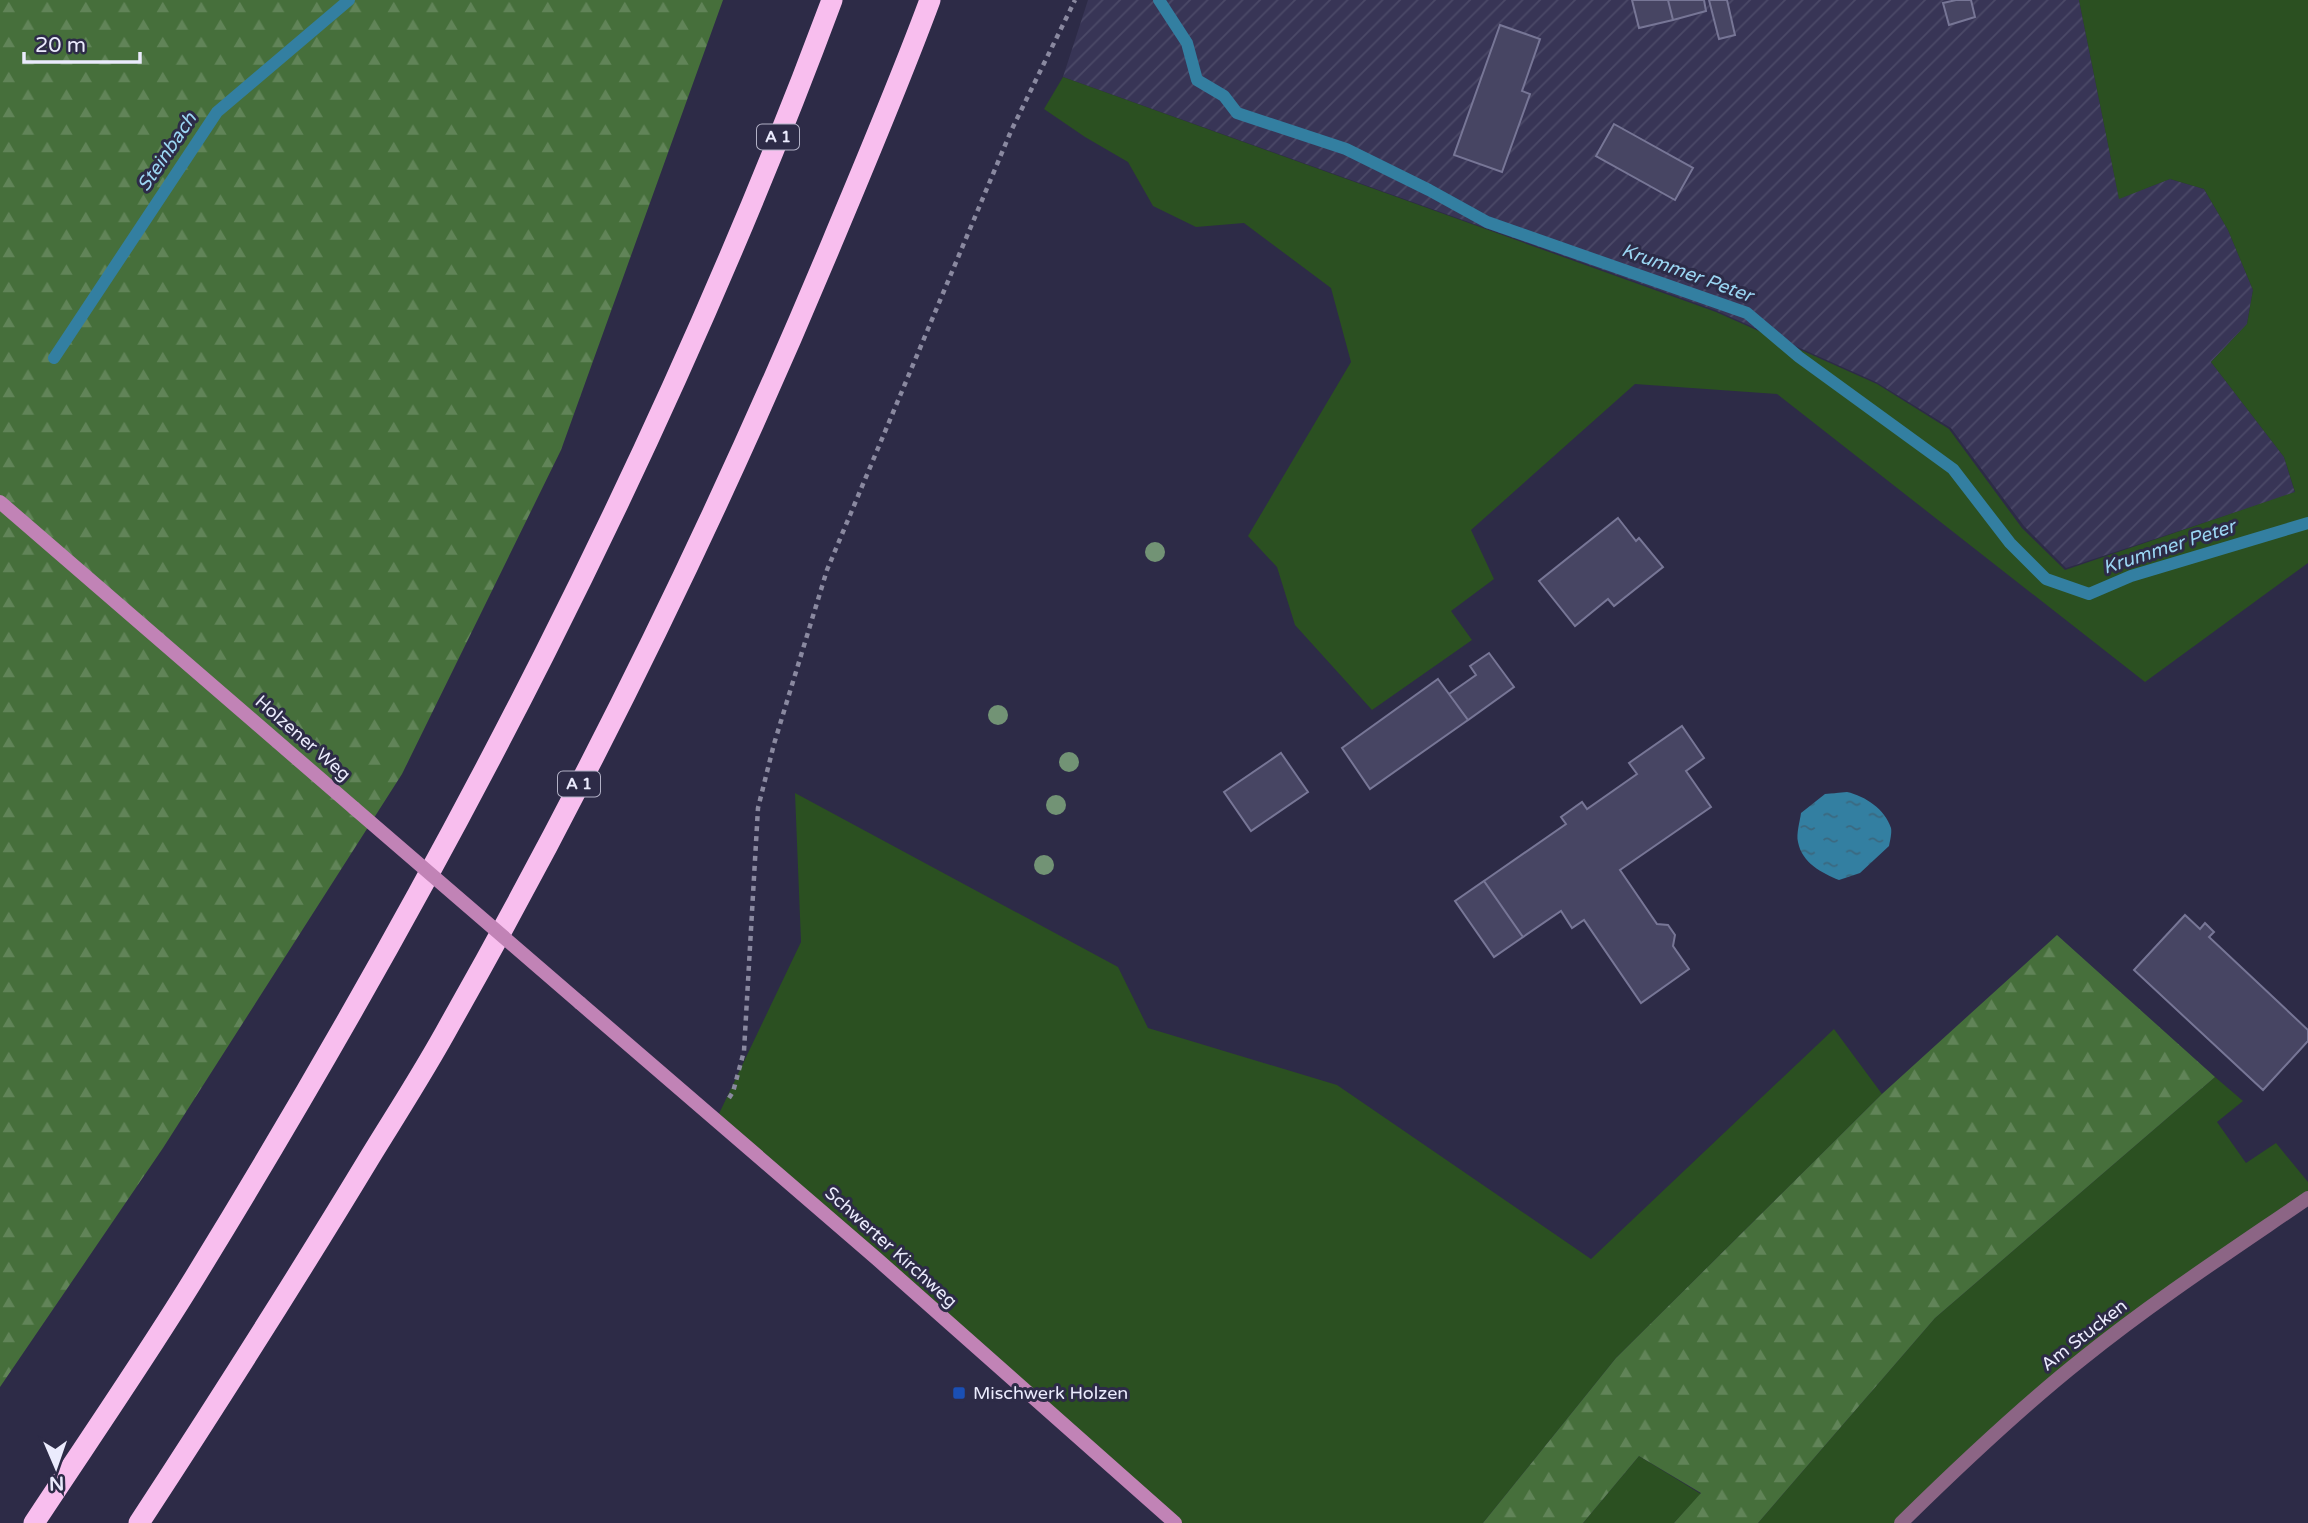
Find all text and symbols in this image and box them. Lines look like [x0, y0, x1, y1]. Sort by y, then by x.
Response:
scale bar [24, 21, 140, 65]
text: 20 m [35, 33, 86, 58]
water label: Steinbach [133, 108, 201, 195]
road number: A 1 [757, 125, 799, 150]
water label: Krummer Peter [1618, 239, 1758, 308]
water label: Krummer Peter [2100, 514, 2241, 579]
street label: Holzener Weg [251, 690, 355, 786]
road number: A 1 [558, 772, 600, 796]
street label: Schwerter Kirchweg [820, 1182, 962, 1312]
street label: Am Stucken [2036, 1294, 2132, 1376]
place label: Mischwerk Holzen [973, 1382, 1128, 1404]
marker: Mischwerk Holzen [951, 1385, 967, 1401]
north arrow [21, 1432, 91, 1502]
text: N [49, 1472, 65, 1494]

